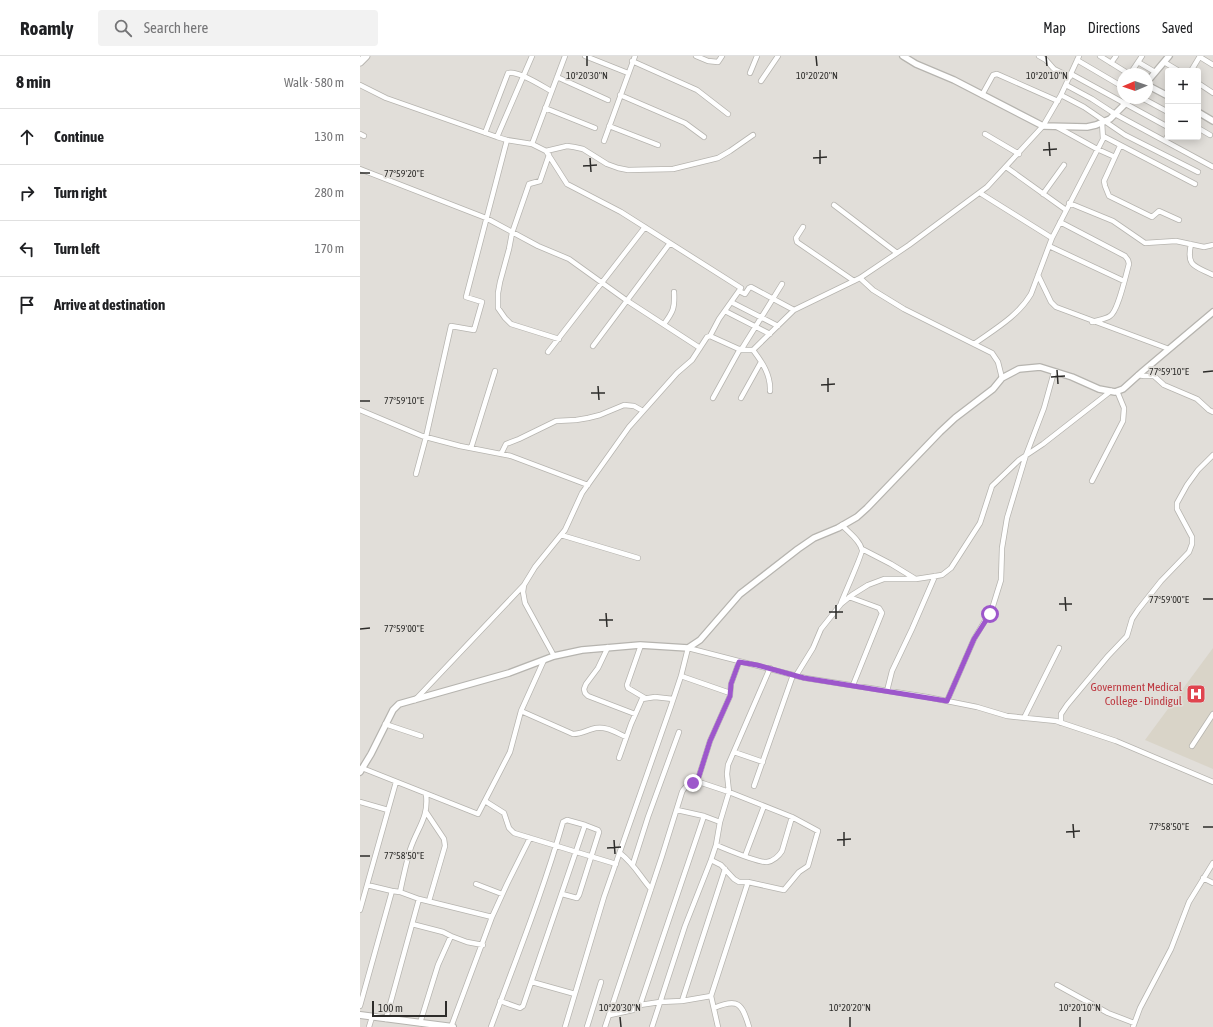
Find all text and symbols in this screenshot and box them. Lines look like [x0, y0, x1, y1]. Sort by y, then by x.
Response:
search box [98, 10, 378, 46]
text: Roamly [20, 17, 74, 39]
icon: search [112, 17, 134, 39]
text: Search here [144, 19, 208, 36]
text: Map [1043, 20, 1066, 36]
text: Directions [1088, 20, 1140, 36]
text: Saved [1162, 20, 1193, 36]
north arrow [1117, 68, 1153, 104]
map controls [1165, 68, 1201, 140]
button: + [1165, 68, 1201, 104]
text: 10°20'30"N [566, 70, 608, 81]
text: 10°20'20"N [796, 70, 838, 81]
text: 10°20'10"N [1026, 70, 1068, 81]
text: 8 min [16, 72, 51, 92]
text: Walk · 580 m [284, 75, 344, 90]
button: − [1165, 104, 1201, 140]
icon: ahead [16, 126, 38, 148]
text: Continue [54, 128, 104, 145]
text: 130 m [315, 129, 344, 144]
text: 77°59'20"E [384, 168, 425, 179]
icon: right [16, 182, 38, 204]
text: Turn right [54, 184, 107, 201]
text: 280 m [315, 185, 344, 200]
icon: left [16, 238, 38, 260]
text: Turn left [54, 240, 100, 257]
text: 170 m [315, 241, 344, 256]
icon: arrive [16, 294, 38, 316]
text: Arrive at destination [54, 296, 165, 313]
text: 77°59'10"E [1149, 366, 1190, 377]
text: 77°59'10"E [384, 395, 425, 406]
text: 77°59'00"E [1149, 594, 1190, 605]
route start [981, 605, 999, 623]
text: 77°59'00"E [384, 623, 425, 634]
place label: Government Medical College - Dindigul [1090, 680, 1183, 708]
hospital icon: Government Medical College - Dindigul [1185, 683, 1207, 705]
route end [684, 774, 702, 792]
text: 77°58'50"E [1149, 821, 1190, 832]
text: 77°58'50"E [384, 850, 425, 861]
scale bar [372, 999, 447, 1018]
text: 100 m [378, 1002, 403, 1014]
text: 10°20'30"N [599, 1002, 641, 1013]
text: 10°20'20"N [829, 1002, 871, 1013]
text: 10°20'10"N [1059, 1002, 1101, 1013]

